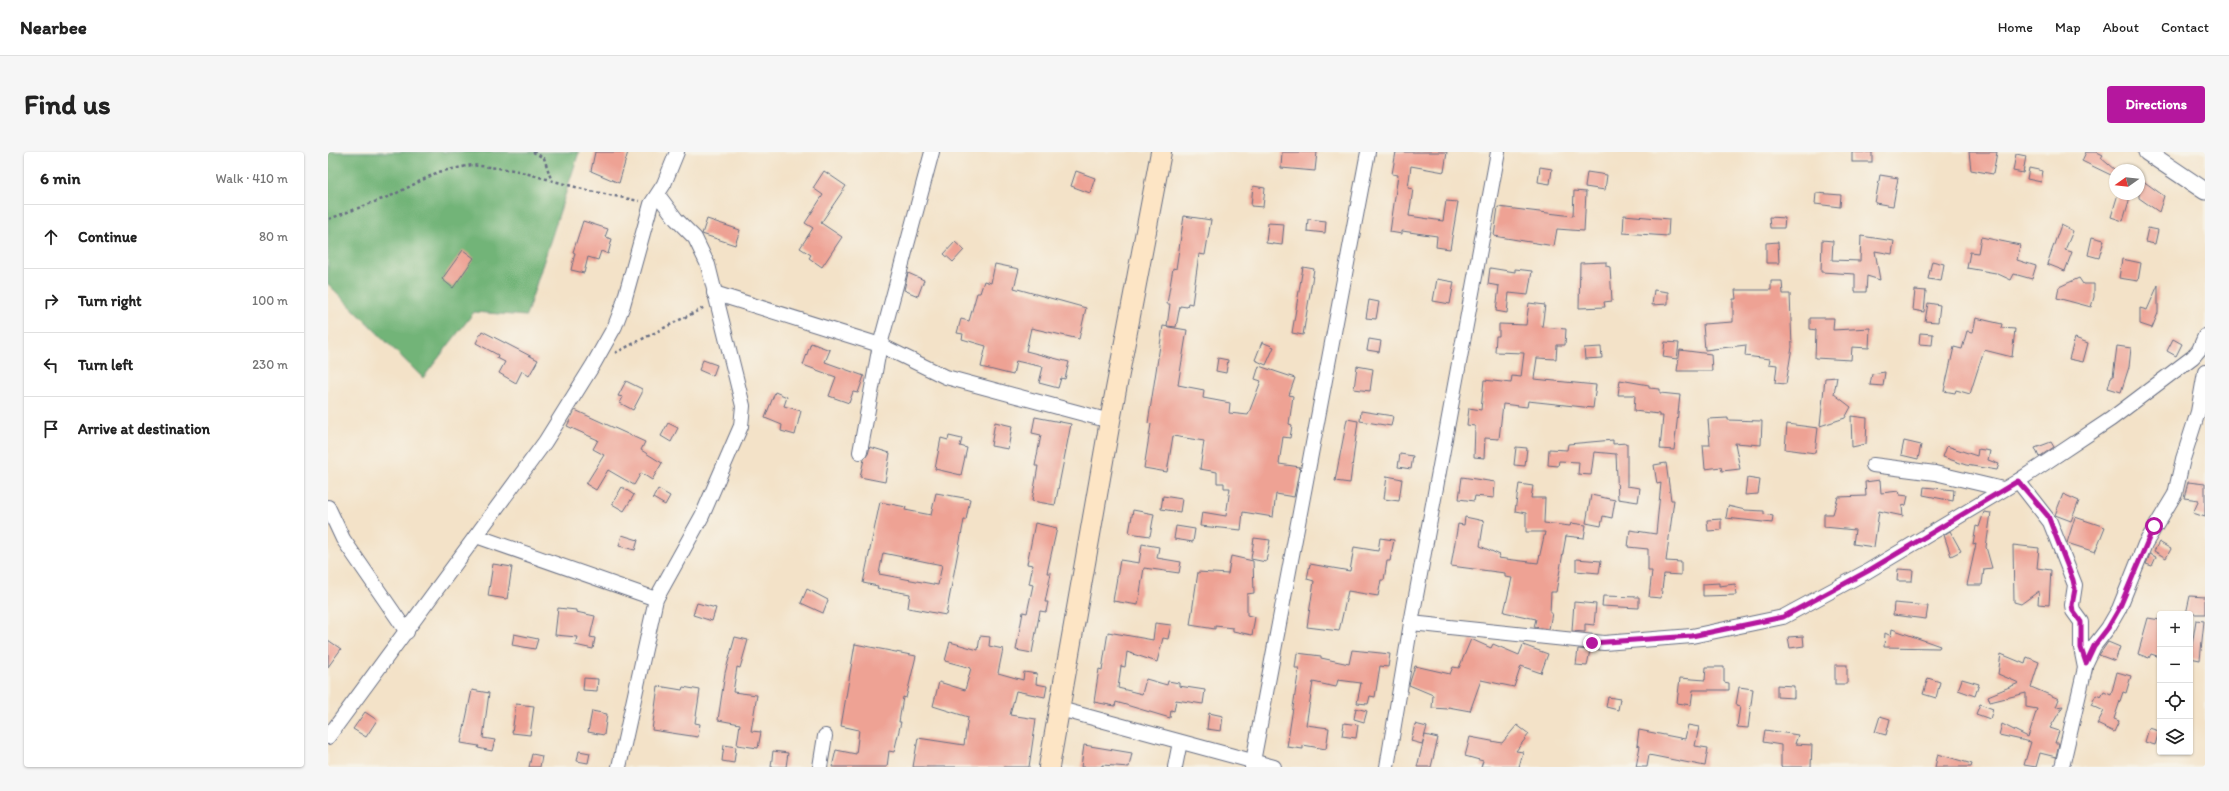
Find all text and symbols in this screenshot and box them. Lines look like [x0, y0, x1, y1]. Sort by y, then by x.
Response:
text: Nearbee [20, 16, 87, 39]
text: Home [1998, 19, 2033, 36]
text: Map [2055, 19, 2081, 36]
text: About [2103, 19, 2139, 36]
text: Contact [2161, 19, 2209, 36]
button: Directions [2107, 86, 2205, 123]
text: Find us [24, 87, 111, 121]
north arrow [2109, 164, 2145, 200]
text: 6 min [40, 168, 81, 188]
text: Walk · 410 m [216, 171, 288, 186]
icon: ahead [40, 226, 62, 248]
text: Continue [78, 228, 137, 246]
text: 80 m [259, 229, 288, 244]
icon: right [40, 290, 62, 312]
text: Turn right [78, 292, 142, 310]
text: 100 m [252, 293, 288, 308]
icon: left [40, 354, 62, 376]
text: Turn left [78, 356, 133, 374]
text: 230 m [252, 357, 288, 372]
icon: arrive [40, 418, 62, 440]
text: Arrive at destination [78, 420, 210, 438]
route start [2145, 517, 2163, 535]
map controls [2157, 611, 2193, 755]
button: + [2157, 611, 2193, 647]
route end [1583, 634, 1601, 652]
button: − [2157, 647, 2193, 683]
button: locate [2157, 683, 2193, 719]
button: layers [2157, 719, 2193, 755]

